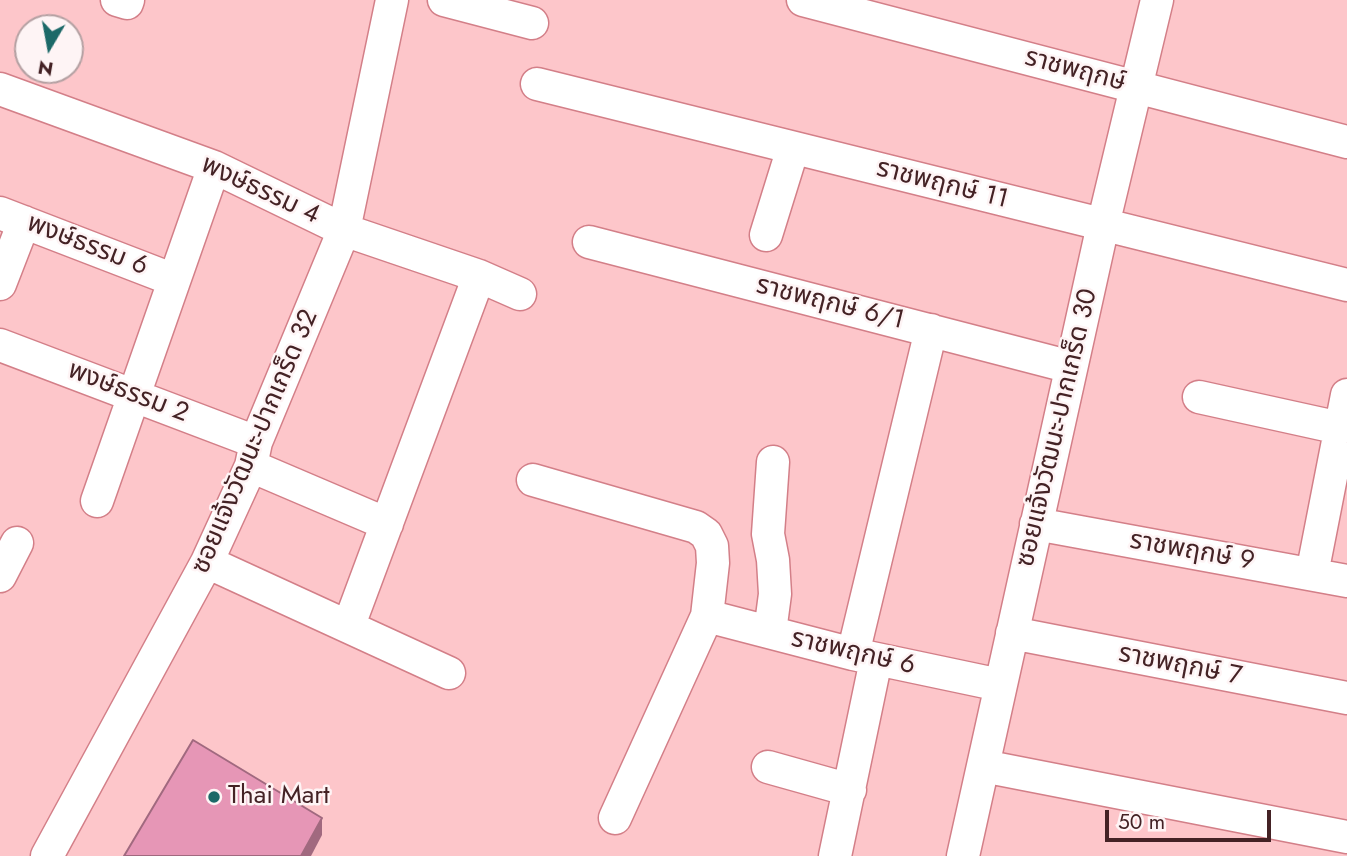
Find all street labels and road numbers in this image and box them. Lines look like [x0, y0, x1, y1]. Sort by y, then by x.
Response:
street label: ราชพฤกษ์ [1021, 43, 1129, 99]
street label: พงษ์ธรรม 4 [196, 150, 324, 232]
street label: ราชพฤกษ์ 11 [873, 154, 1011, 216]
street label: พงษ์ธรรม 6 [22, 209, 152, 283]
street label: ราชพฤกษ์ 6/1 [753, 271, 907, 337]
street label: ซอยแจ้งวัฒนะ-ปากเกร็ด 30 [1011, 286, 1105, 570]
street label: ซอยแจ้งวัฒนะ-ปากเกร็ด 32 [186, 305, 326, 579]
street label: พงษ์ธรรม 2 [63, 356, 193, 430]
street label: ราชพฤกษ์ 9 [1127, 526, 1257, 578]
street label: ราชพฤกษ์ 6 [788, 624, 918, 682]
street label: ราชพฤกษ์ 7 [1116, 639, 1244, 693]

